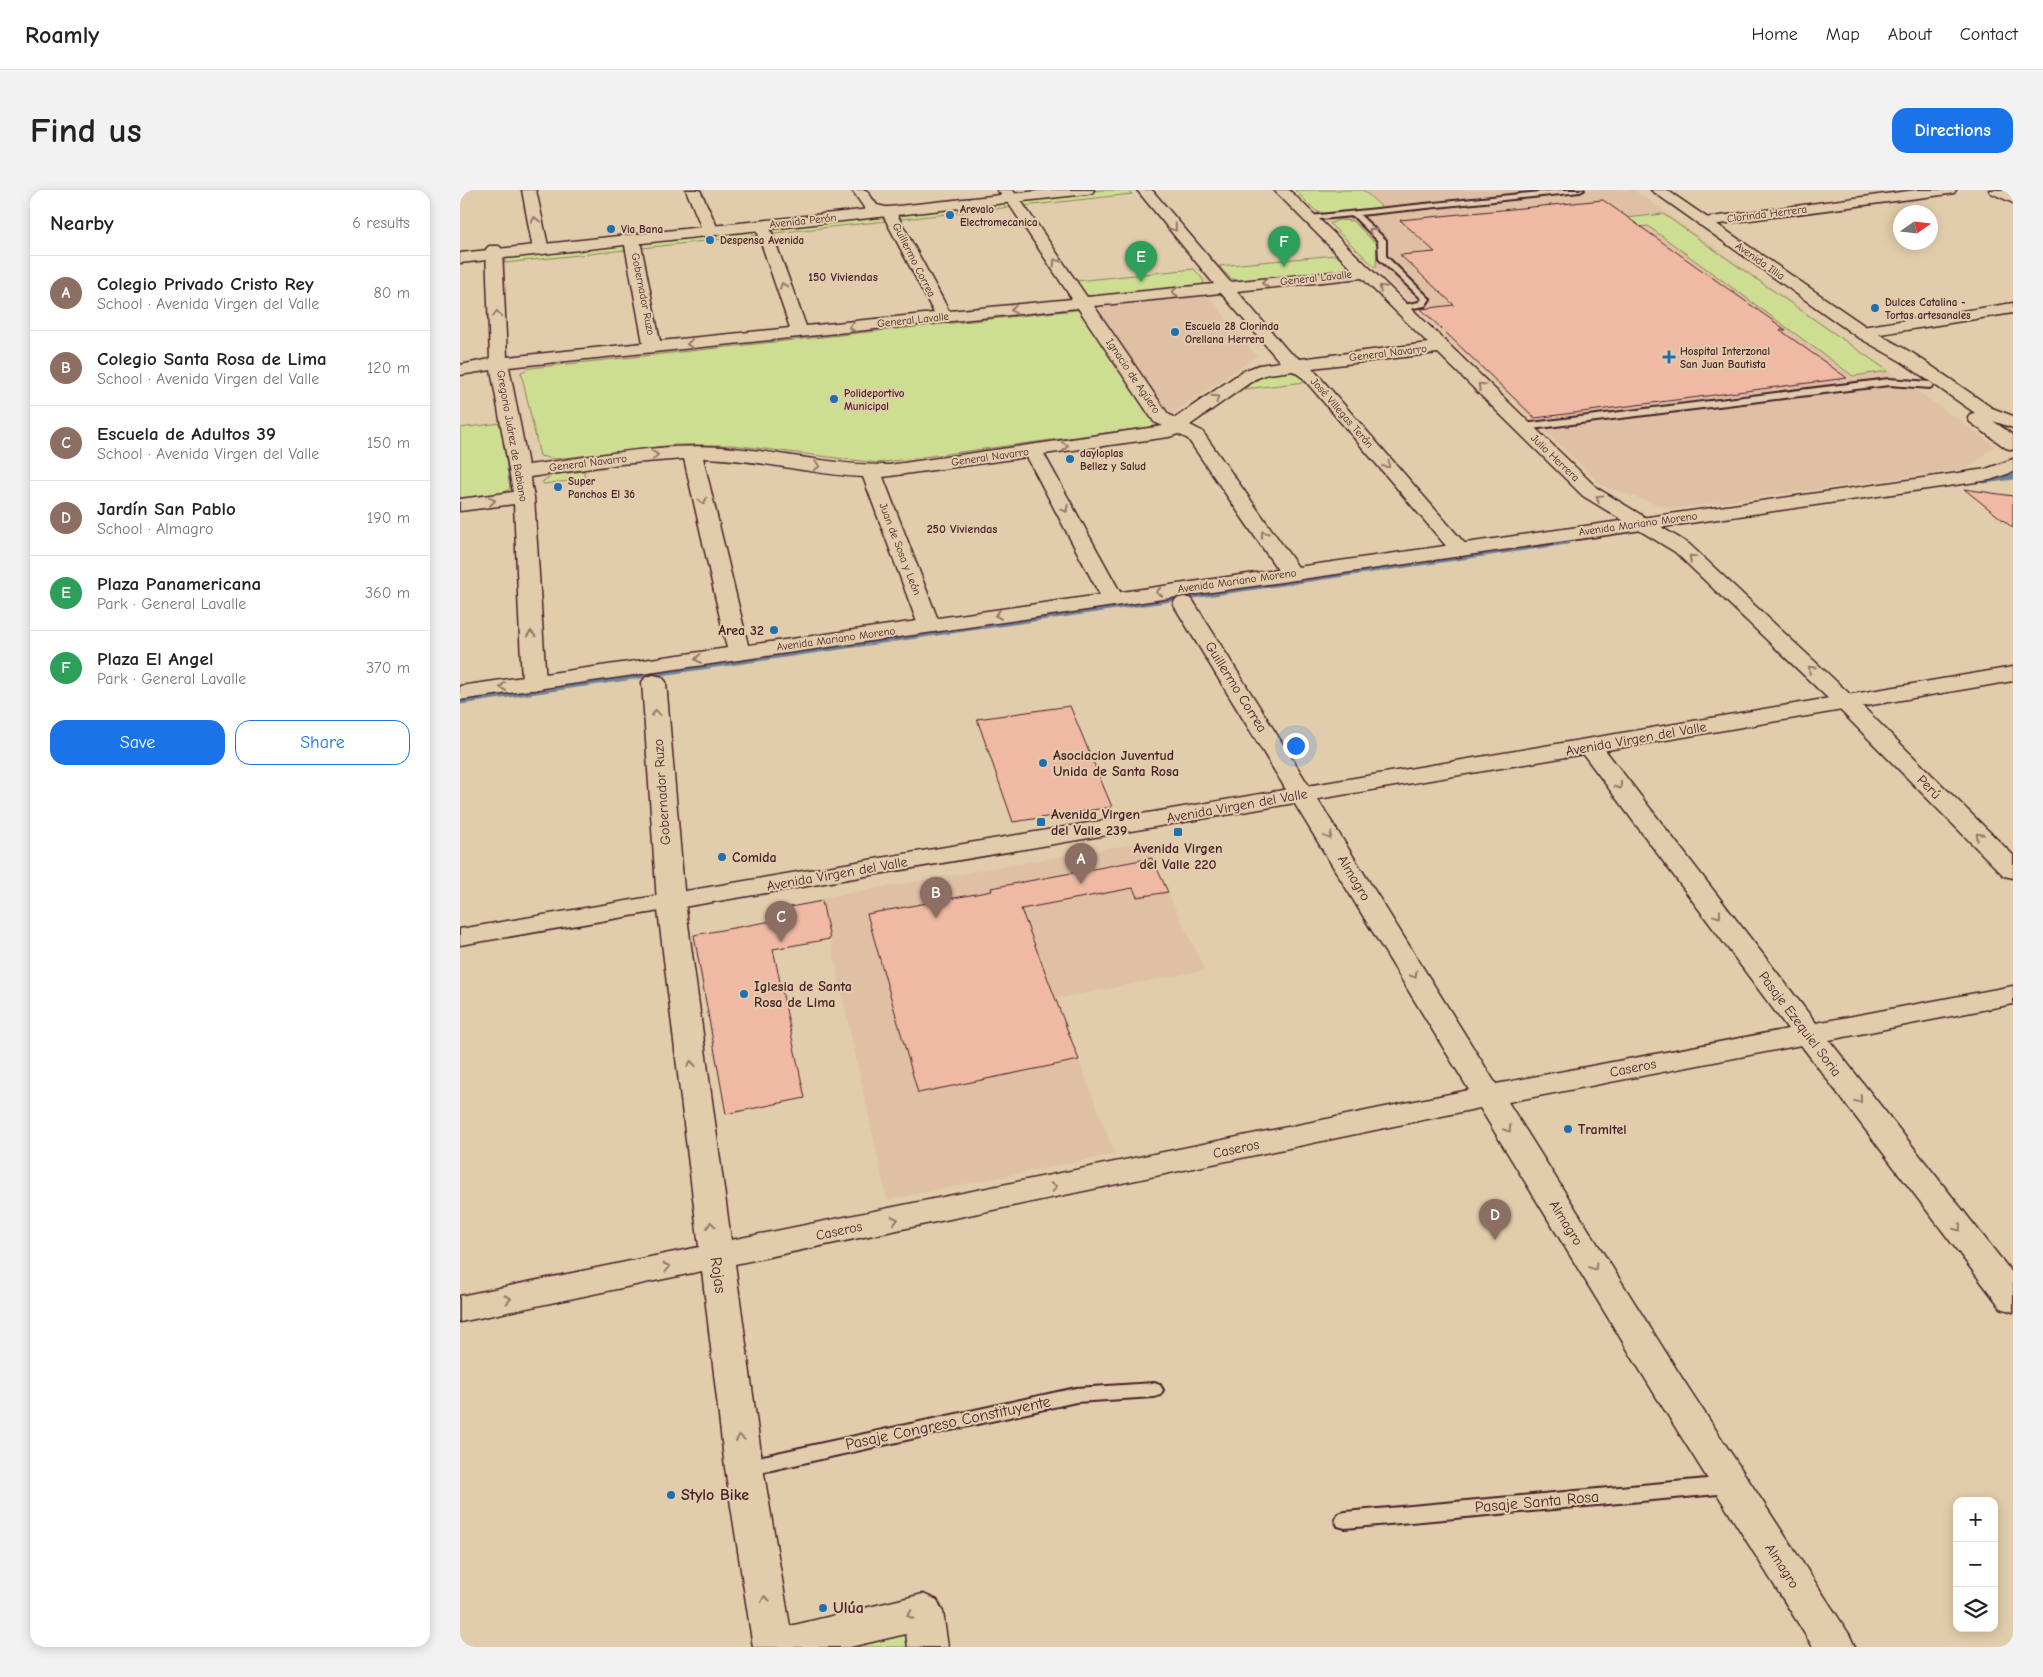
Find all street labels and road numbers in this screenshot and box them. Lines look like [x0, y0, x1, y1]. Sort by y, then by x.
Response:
street label: Clorinda Herrera [1726, 203, 1808, 225]
street label: Avenida Perón [769, 211, 837, 231]
street label: Guillermo Correa [890, 221, 938, 299]
street label: Avenida Illia [1733, 239, 1787, 283]
street label: Gobernador Ruzo [629, 252, 657, 336]
street label: General Lavalle [1279, 268, 1353, 288]
street label: General Lavalle [876, 310, 950, 330]
street label: Ignacio de Agüero [1103, 336, 1163, 416]
street label: General Navarro [1348, 342, 1428, 364]
street label: Gregorio Juárez de Babiano [494, 369, 530, 503]
street label: José Villegas Terán [1308, 375, 1376, 451]
street label: Julio Herrera [1528, 432, 1582, 484]
street label: General Navarro [950, 445, 1030, 469]
street label: General Navarro [548, 452, 628, 474]
street label: Juan de Sosa y León [876, 501, 924, 597]
street label: Avenida Mariano Moreno [1578, 509, 1698, 539]
street label: Avenida Mariano Moreno [1177, 566, 1297, 596]
street label: Avenida Mariano Moreno [776, 624, 896, 654]
street label: Guillermo Correa [1201, 638, 1271, 736]
street label: Avenida Virgen del Valle [1564, 718, 1708, 760]
street label: Gobernador Ruzo [650, 738, 674, 846]
street label: Perú [1913, 771, 1945, 803]
street label: Avenida Virgen del Valle [1165, 785, 1309, 827]
street label: Almagro [1334, 852, 1374, 904]
street label: Avenida Virgen del Valle [765, 853, 909, 895]
street label: Pasaje Ezequiel Soria [1755, 968, 1845, 1080]
street label: Caseros [1608, 1055, 1658, 1081]
street label: Caseros [1211, 1136, 1261, 1162]
street label: Almagro [1546, 1197, 1586, 1249]
street label: Caseros [814, 1218, 864, 1244]
street label: Rojas [707, 1256, 729, 1295]
street label: Pasaje Congreso Constituyente [844, 1392, 1052, 1454]
street label: Pasaje Santa Rosa [1474, 1488, 1600, 1516]
street label: Almagro [1761, 1540, 1803, 1592]

